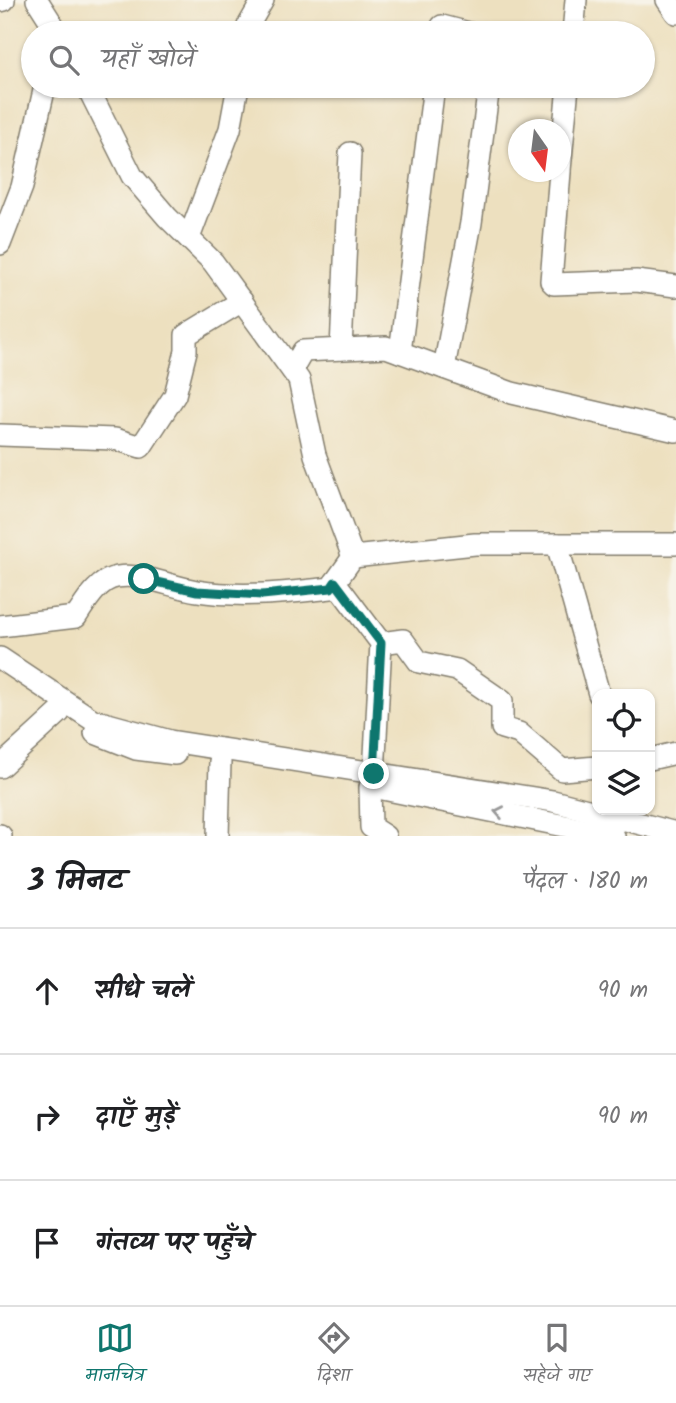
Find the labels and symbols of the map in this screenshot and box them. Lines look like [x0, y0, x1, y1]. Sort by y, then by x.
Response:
north arrow [508, 119, 571, 182]
route start [128, 563, 159, 594]
route end [358, 758, 389, 789]
one-way arrow [493, 806, 505, 821]

